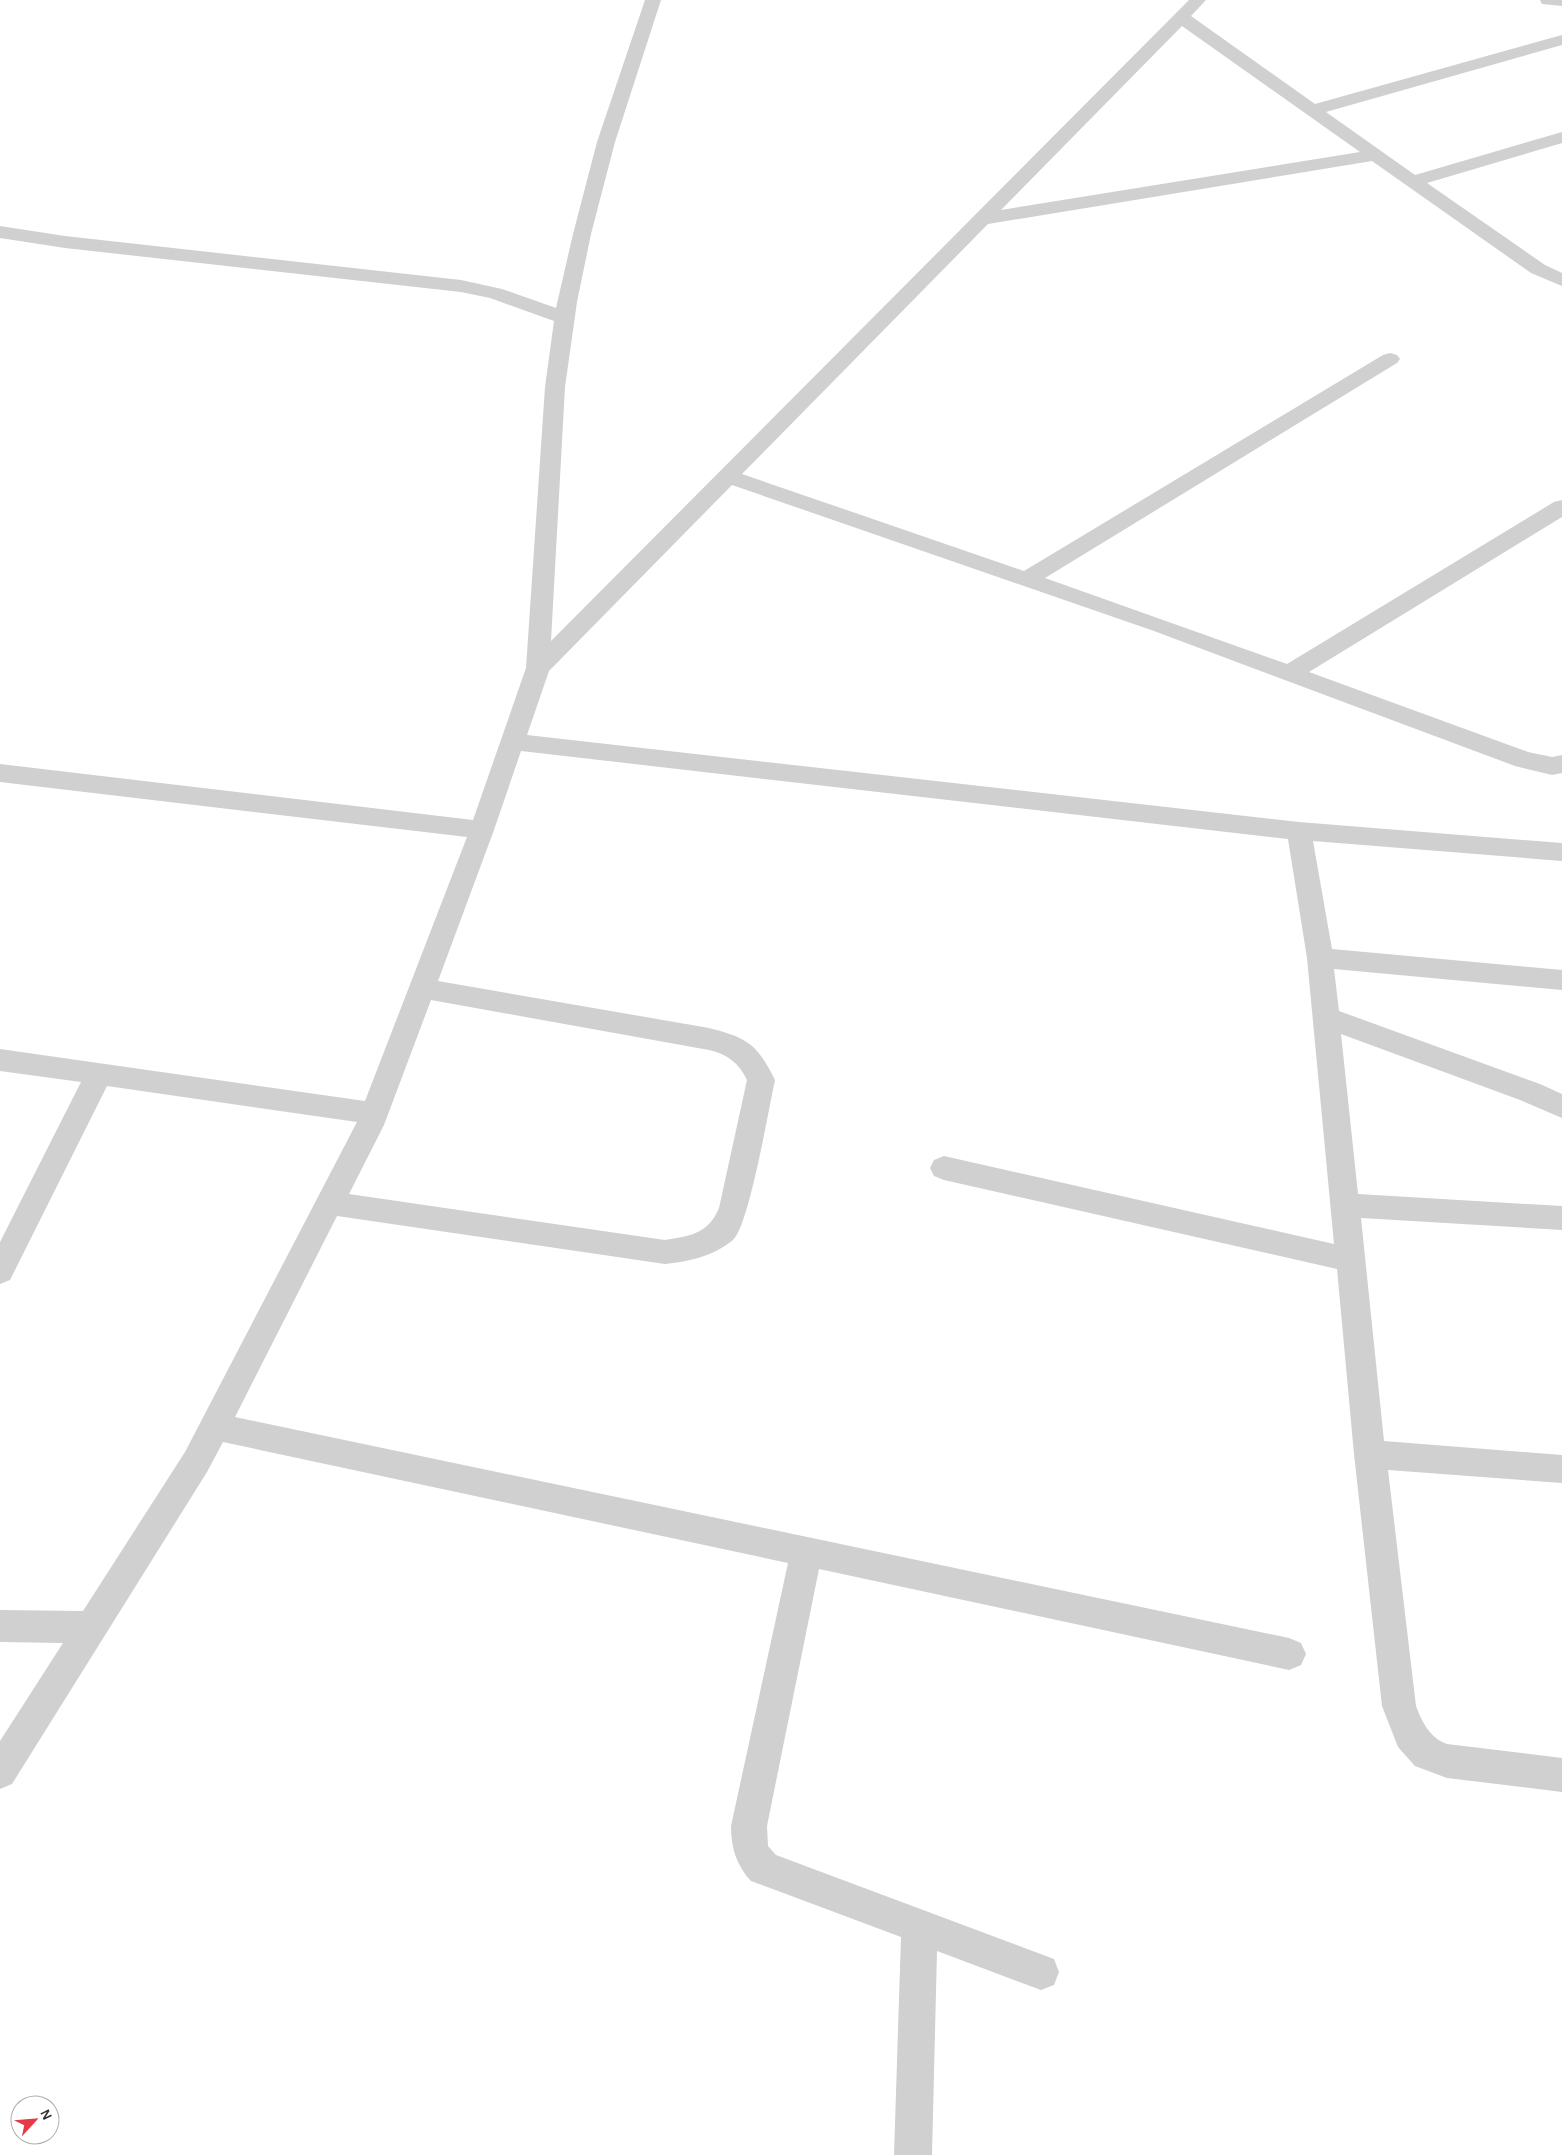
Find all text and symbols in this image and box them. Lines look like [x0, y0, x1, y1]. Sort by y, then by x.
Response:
north arrow [10, 2095, 60, 2145]
text: N [37, 2107, 54, 2122]

